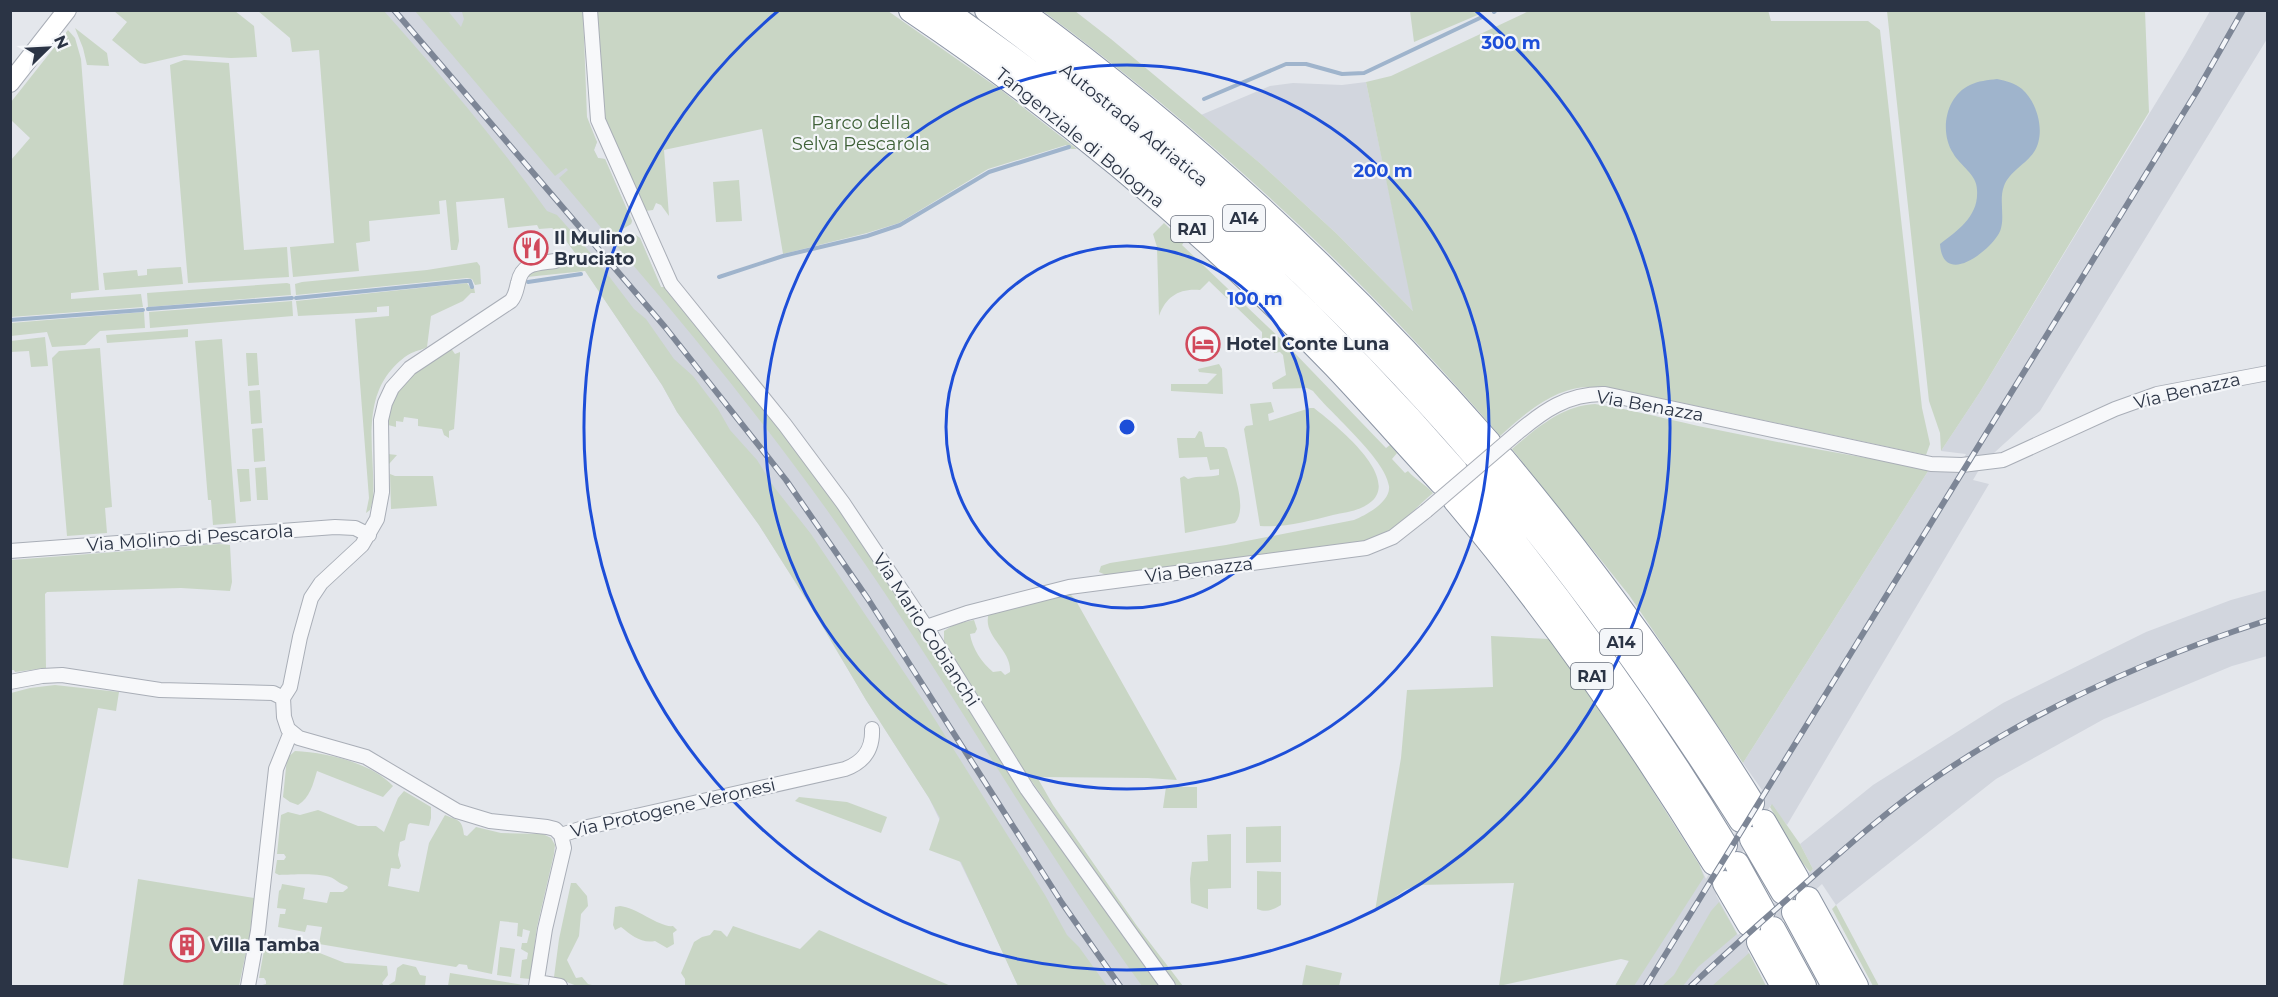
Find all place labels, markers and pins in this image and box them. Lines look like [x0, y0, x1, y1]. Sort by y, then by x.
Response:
place label: Il Mulino Bruciato [554, 227, 635, 270]
restaurant icon: Il Mulino Bruciato [513, 230, 549, 266]
hotel icon: Hotel Conte Luna [1185, 326, 1221, 362]
place label: Hotel Conte Luna [1226, 333, 1389, 355]
centre of rings [1117, 417, 1137, 437]
building icon: Villa Tamba [169, 927, 205, 963]
place label: Villa Tamba [209, 934, 320, 956]

